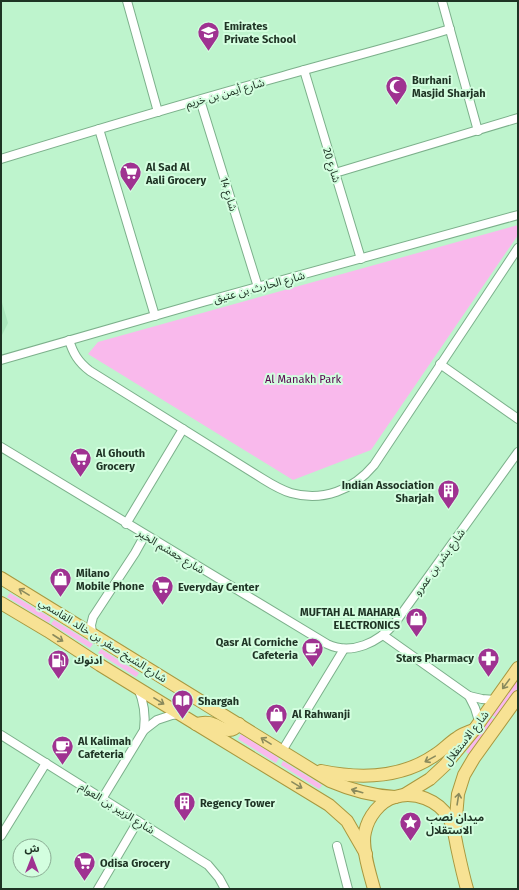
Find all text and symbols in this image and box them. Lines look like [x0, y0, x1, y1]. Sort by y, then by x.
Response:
school or university icon: Emirates Private School [196, 19, 222, 52]
place label: Emirates Private School [224, 20, 297, 46]
mosque icon: Burhani Masjid Sharjah [384, 73, 410, 106]
place label: Burhani Masjid Sharjah [412, 74, 486, 100]
street label: شارع أيمن بن خريم [184, 76, 267, 113]
street label: شارع 20 [319, 146, 343, 185]
supermarket icon: Al Sad Al Aali Grocery [117, 160, 143, 193]
place label: Al Sad Al Aali Grocery [145, 161, 207, 187]
street label: شارع 14 [216, 176, 240, 213]
street label: شارع الحارث بن عتيق [212, 269, 307, 307]
park label: Al Manakh Park [265, 373, 341, 386]
supermarket icon: Al Ghouth Grocery [68, 446, 94, 479]
place label: Al Ghouth Grocery [95, 447, 145, 473]
building icon: Indian Association Sharjah [436, 478, 462, 511]
place label: Indian Association Sharjah [342, 479, 434, 505]
street label: شارع جعشم الخير [133, 526, 207, 578]
street label: شارع بشر بن عمرو [411, 526, 469, 599]
shop icon: Milano Mobile Phone [47, 566, 73, 599]
place label: Milano Mobile Phone [76, 567, 144, 593]
supermarket icon: Everyday Center [150, 574, 176, 607]
place label: Everyday Center [178, 581, 260, 594]
one-way arrow [18, 587, 30, 595]
street label: شارع الشيخ صقر بن خالد القاسمي [35, 596, 169, 688]
shop icon: MUFTAH AL MAHARA ELECTRONICS [403, 605, 429, 638]
place label: MUFTAH AL MAHARA ELECTRONICS [300, 606, 401, 632]
one-way arrow [52, 634, 63, 642]
cafe icon: Qasr Al Corniche Cafeteria [300, 635, 326, 668]
place label: Qasr Al Corniche Cafeteria [216, 636, 298, 662]
pharmacy icon: Stars Pharmacy [476, 645, 502, 678]
fuel station icon: ادنوك [46, 647, 72, 680]
place label: Stars Pharmacy [396, 652, 474, 665]
place label: ادنوك [74, 654, 102, 667]
one-way arrow [502, 678, 511, 689]
library icon: Shargah [169, 688, 195, 721]
place label: Shargah [198, 695, 239, 708]
one-way arrow [153, 697, 164, 705]
shop icon: Al Rahwanji [264, 701, 290, 734]
place label: Al Rahwanji [291, 708, 350, 721]
street label: شارع الاستقلال [441, 708, 493, 769]
cafe icon: Al Kalimah Cafeteria [49, 734, 75, 767]
place label: Al Kalimah Cafeteria [77, 735, 131, 761]
one-way arrow [260, 736, 272, 744]
one-way arrow [424, 755, 436, 763]
street label: شارع الزبير بن العوام [76, 780, 157, 838]
one-way arrow [291, 781, 302, 789]
one-way arrow [351, 787, 364, 794]
building icon: Regency Tower [172, 790, 198, 823]
one-way arrow [454, 793, 462, 806]
place label: Regency Tower [200, 797, 276, 810]
place icon: ميدان نصب الاستقلال [398, 810, 424, 843]
place label: ميدان نصب الاستقلال [426, 811, 484, 837]
north arrow [12, 838, 52, 878]
text: ش [24, 842, 40, 855]
supermarket icon: Odisa Grocery [71, 850, 97, 883]
place label: Odisa Grocery [100, 857, 170, 870]

